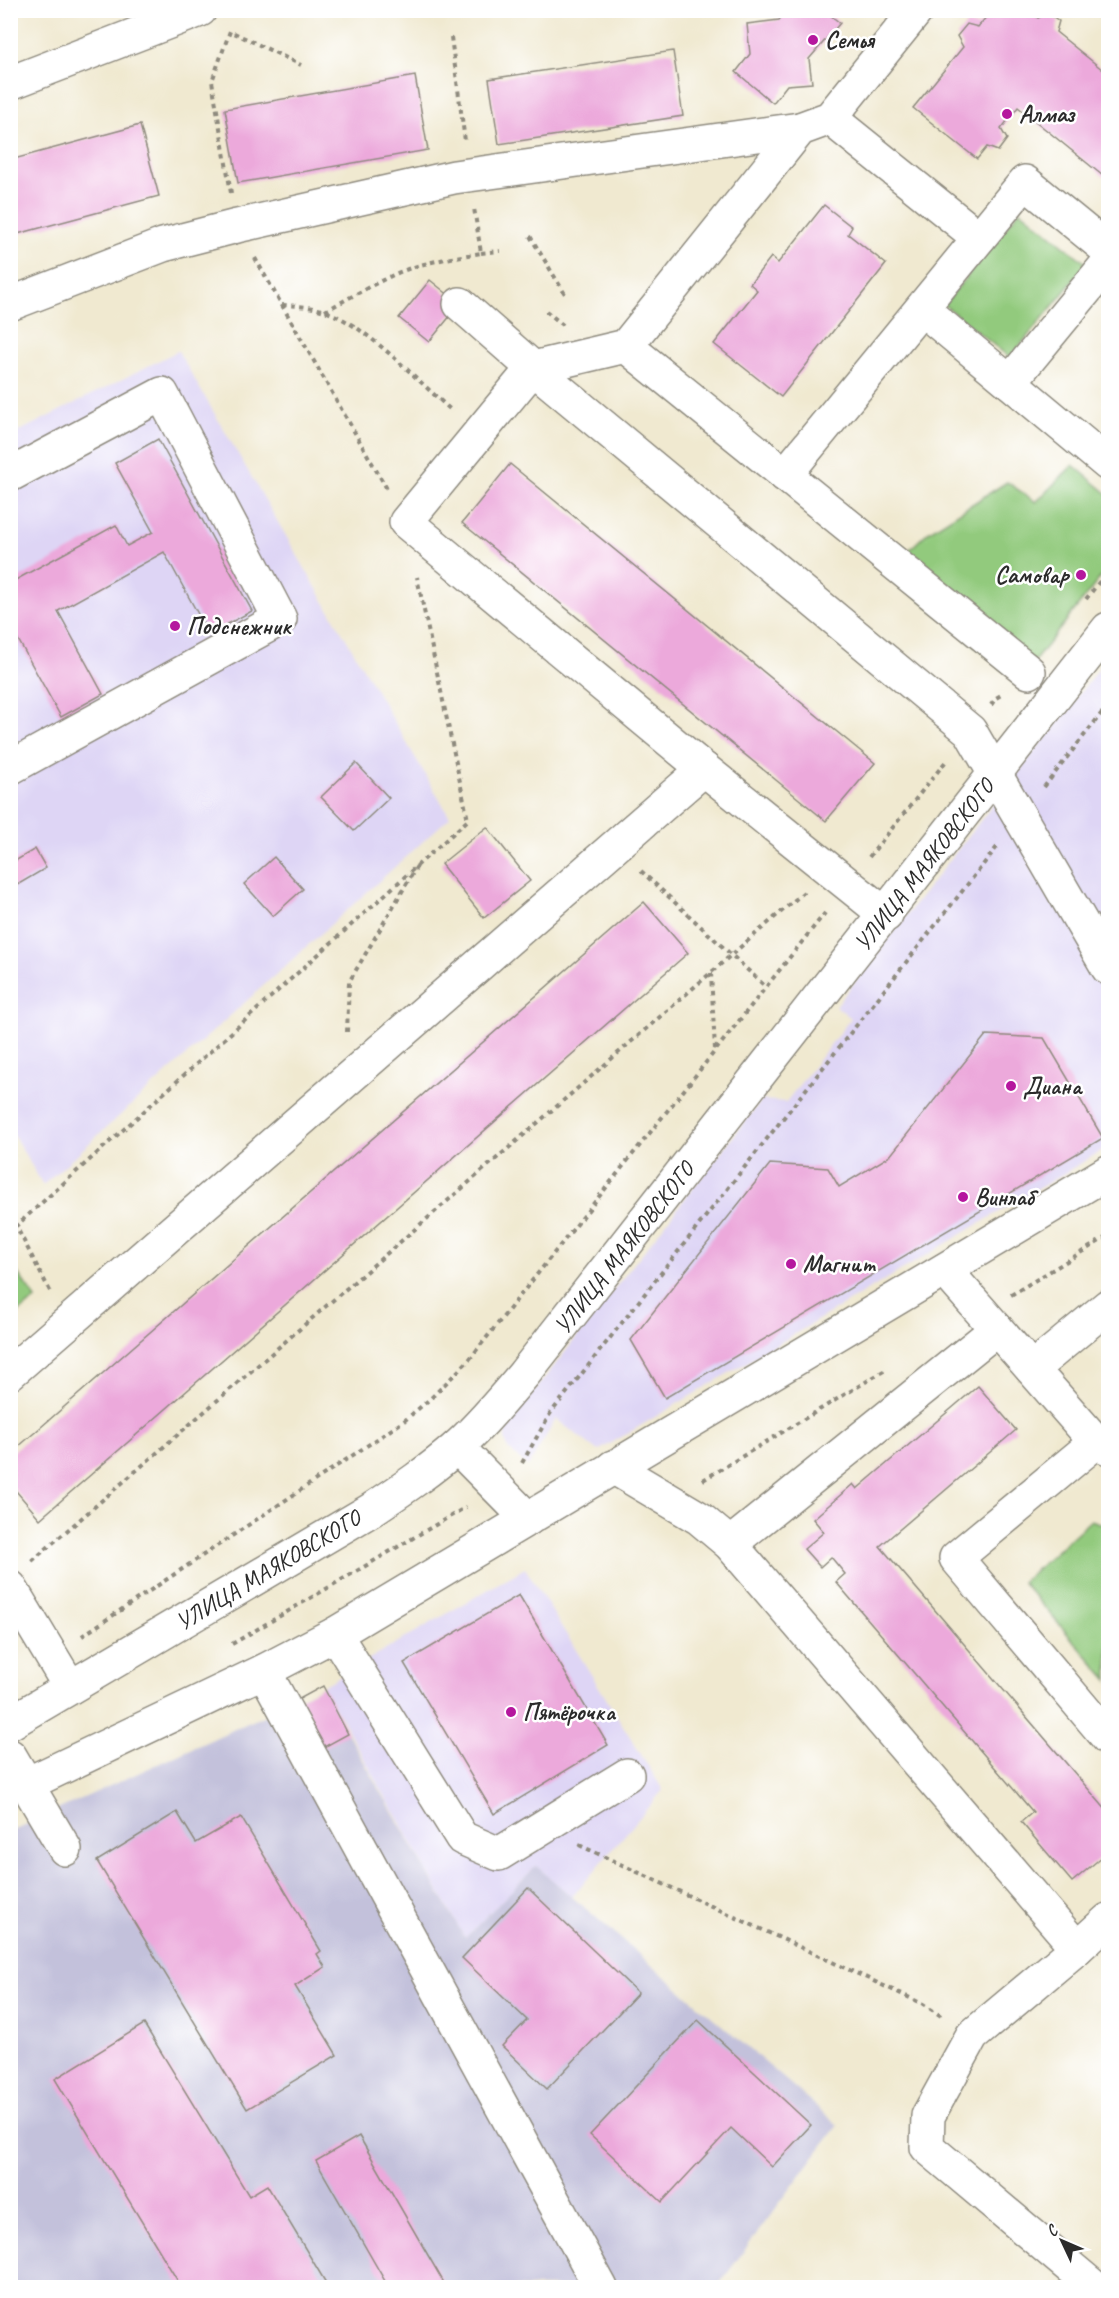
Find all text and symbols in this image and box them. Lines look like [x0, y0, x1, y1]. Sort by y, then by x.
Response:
place label: Семья [825, 25, 876, 55]
marker: Семья [806, 33, 820, 47]
place label: Алмаз [1019, 99, 1076, 129]
marker: Алмаз [1000, 107, 1014, 121]
place label: Самовар [995, 560, 1071, 590]
marker: Самовар [1074, 568, 1088, 582]
place label: Подснежник [187, 611, 293, 641]
marker: Подснежник [168, 619, 182, 633]
street label: УЛИЦА МАЯКОВСКОГО [847, 771, 1002, 957]
place label: Диана [1023, 1071, 1084, 1101]
marker: Диана [1004, 1079, 1018, 1093]
street label: УЛИЦА МАЯКОВСКОГО [547, 1154, 702, 1340]
place label: Винлаб [975, 1182, 1039, 1212]
marker: Винлаб [956, 1190, 970, 1204]
place label: Магнит [803, 1249, 876, 1279]
marker: Магнит [784, 1257, 798, 1271]
street label: УЛИЦА МАЯКОВСКОГО [170, 1502, 368, 1637]
place label: Пятёрочка [523, 1697, 616, 1727]
marker: Пятёрочка [504, 1705, 518, 1719]
north arrow [1032, 2211, 1092, 2271]
text: С [1042, 2220, 1063, 2241]

